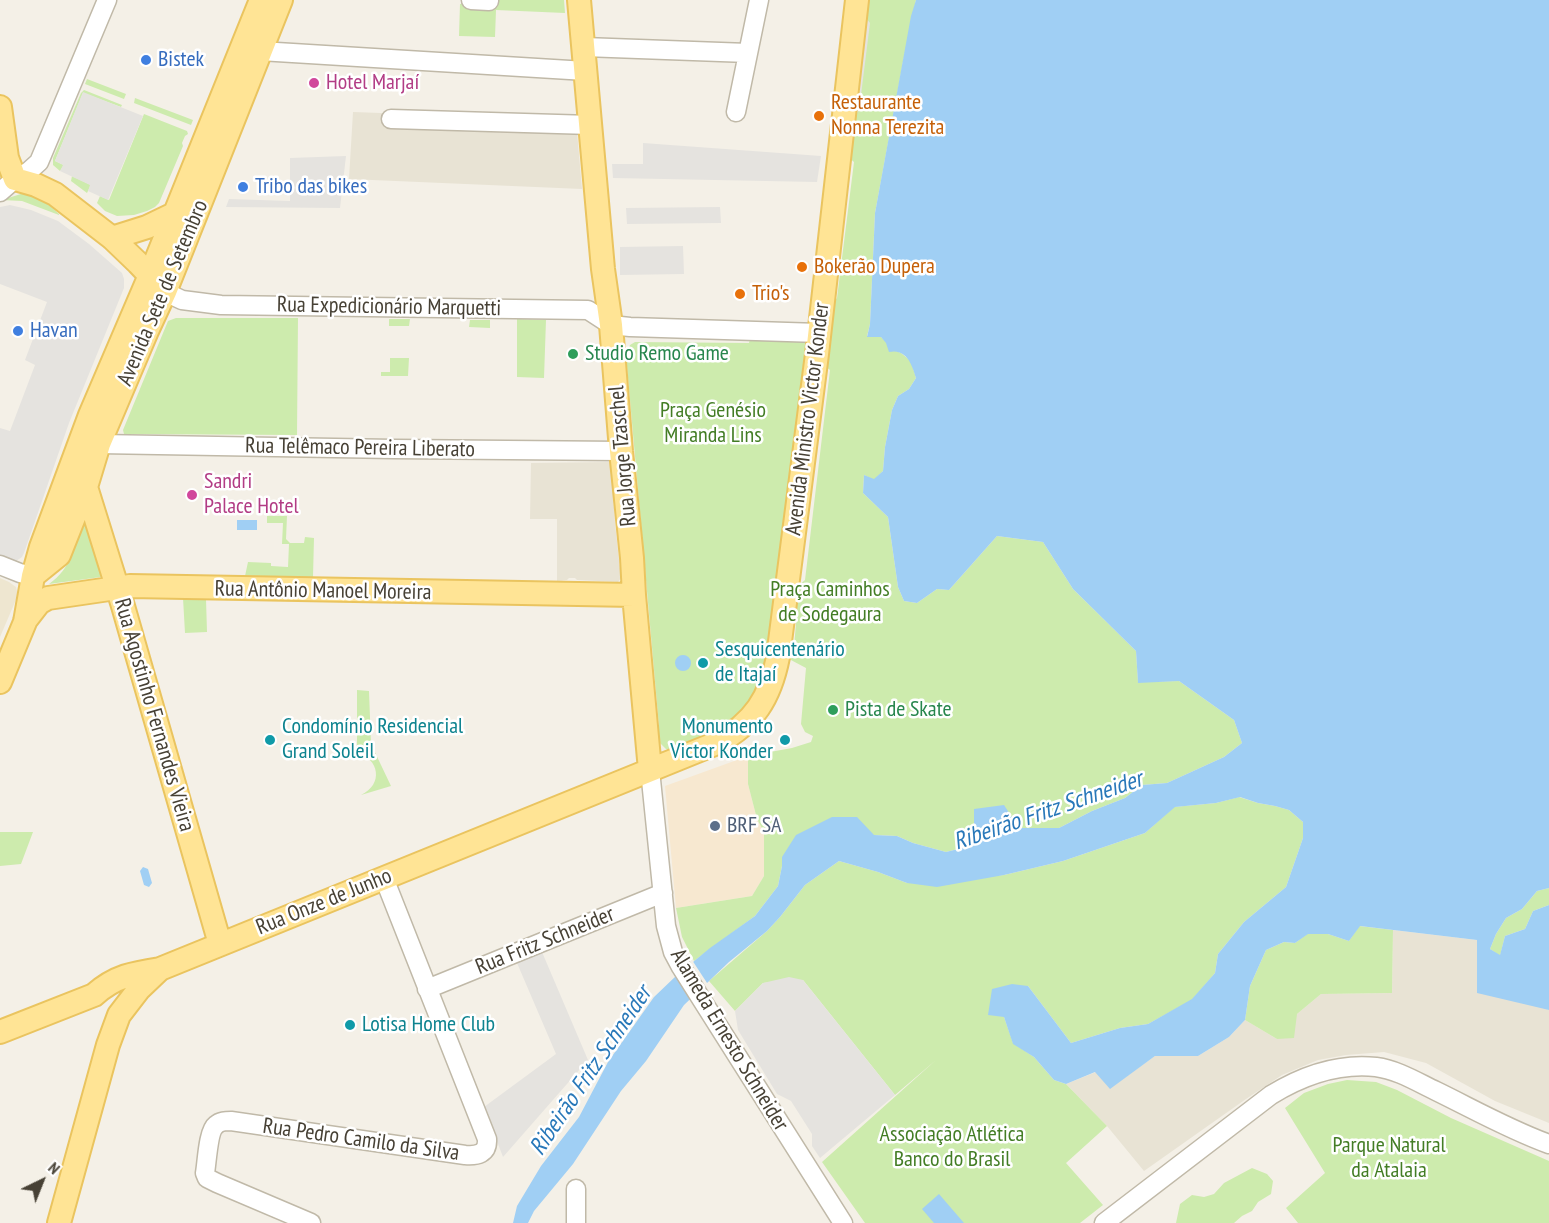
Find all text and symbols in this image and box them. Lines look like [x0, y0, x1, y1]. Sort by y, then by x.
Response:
place label: Bistek [158, 47, 204, 73]
marker: Bistek [139, 53, 153, 67]
place label: Hotel Marjaí [326, 70, 419, 96]
marker: Hotel Marjaí [307, 76, 321, 90]
place label: Restaurante Nonna Terezita [831, 90, 944, 142]
marker: Restaurante Nonna Terezita [812, 109, 826, 123]
place label: Tribo das bikes [255, 174, 367, 200]
marker: Tribo das bikes [236, 180, 250, 194]
street label: Avenida Sete de Setembro [112, 196, 214, 390]
place label: Bokerão Dupera [814, 254, 935, 280]
marker: Bokerão Dupera [795, 260, 809, 274]
place label: Trio's [752, 281, 790, 307]
marker: Trio's [733, 287, 747, 301]
street label: Rua Expedicionário Marquetti [277, 292, 501, 322]
street label: Avenida Ministro Victor Konder [781, 301, 835, 537]
place label: Havan [30, 318, 78, 344]
marker: Havan [11, 324, 25, 338]
place label: Studio Remo Game [585, 341, 729, 367]
marker: Studio Remo Game [566, 347, 580, 361]
street label: Rua Jorge Tzaschel [604, 385, 642, 527]
park label: Praça Genésio Miranda Lins [660, 398, 766, 450]
street label: Rua Telêmaco Pereira Liberato [245, 433, 475, 463]
place label: Sandri Palace Hotel [204, 469, 299, 520]
marker: Sandri Palace Hotel [185, 488, 199, 502]
street label: Rua Antônio Manoel Moreira [214, 576, 432, 606]
park label: Praça Caminhos de Sodegaura [770, 577, 890, 628]
street label: Rua Agostinho Fernandes Vieira [108, 595, 200, 835]
place label: Sesquicentenário de Itajaí [715, 637, 845, 688]
marker: Sesquicentenário de Itajaí [696, 656, 710, 670]
place label: Pista de Skate [845, 697, 952, 723]
marker: Pista de Skate [826, 703, 840, 717]
place label: Condomínio Residencial Grand Soleil [282, 714, 463, 766]
place label: Monumento Victor Konder [670, 714, 773, 766]
marker: Condomínio Residencial Grand Soleil [263, 733, 277, 747]
marker: Monumento Victor Konder [778, 733, 792, 747]
water label: Ribeirão Fritz Schneider [950, 765, 1146, 857]
place label: BRF SA [727, 813, 781, 839]
marker: BRF SA [708, 819, 722, 833]
street label: Rua Onze de Junho [252, 863, 396, 941]
street label: Rua Fritz Schneider [472, 901, 618, 981]
street label: Alameda Ernesto Schneider [664, 944, 794, 1136]
water label: Ribeirão Fritz Schneider [524, 981, 658, 1161]
place label: Lotisa Home Club [362, 1012, 495, 1038]
marker: Lotisa Home Club [343, 1018, 357, 1032]
street label: Rua Pedro Camilo da Silva [261, 1113, 461, 1167]
park label: Associação Atlética Banco do Brasil [880, 1122, 1024, 1174]
park label: Parque Natural da Atalaia [1332, 1133, 1446, 1184]
north arrow [12, 1151, 72, 1211]
text: N [44, 1158, 64, 1178]

